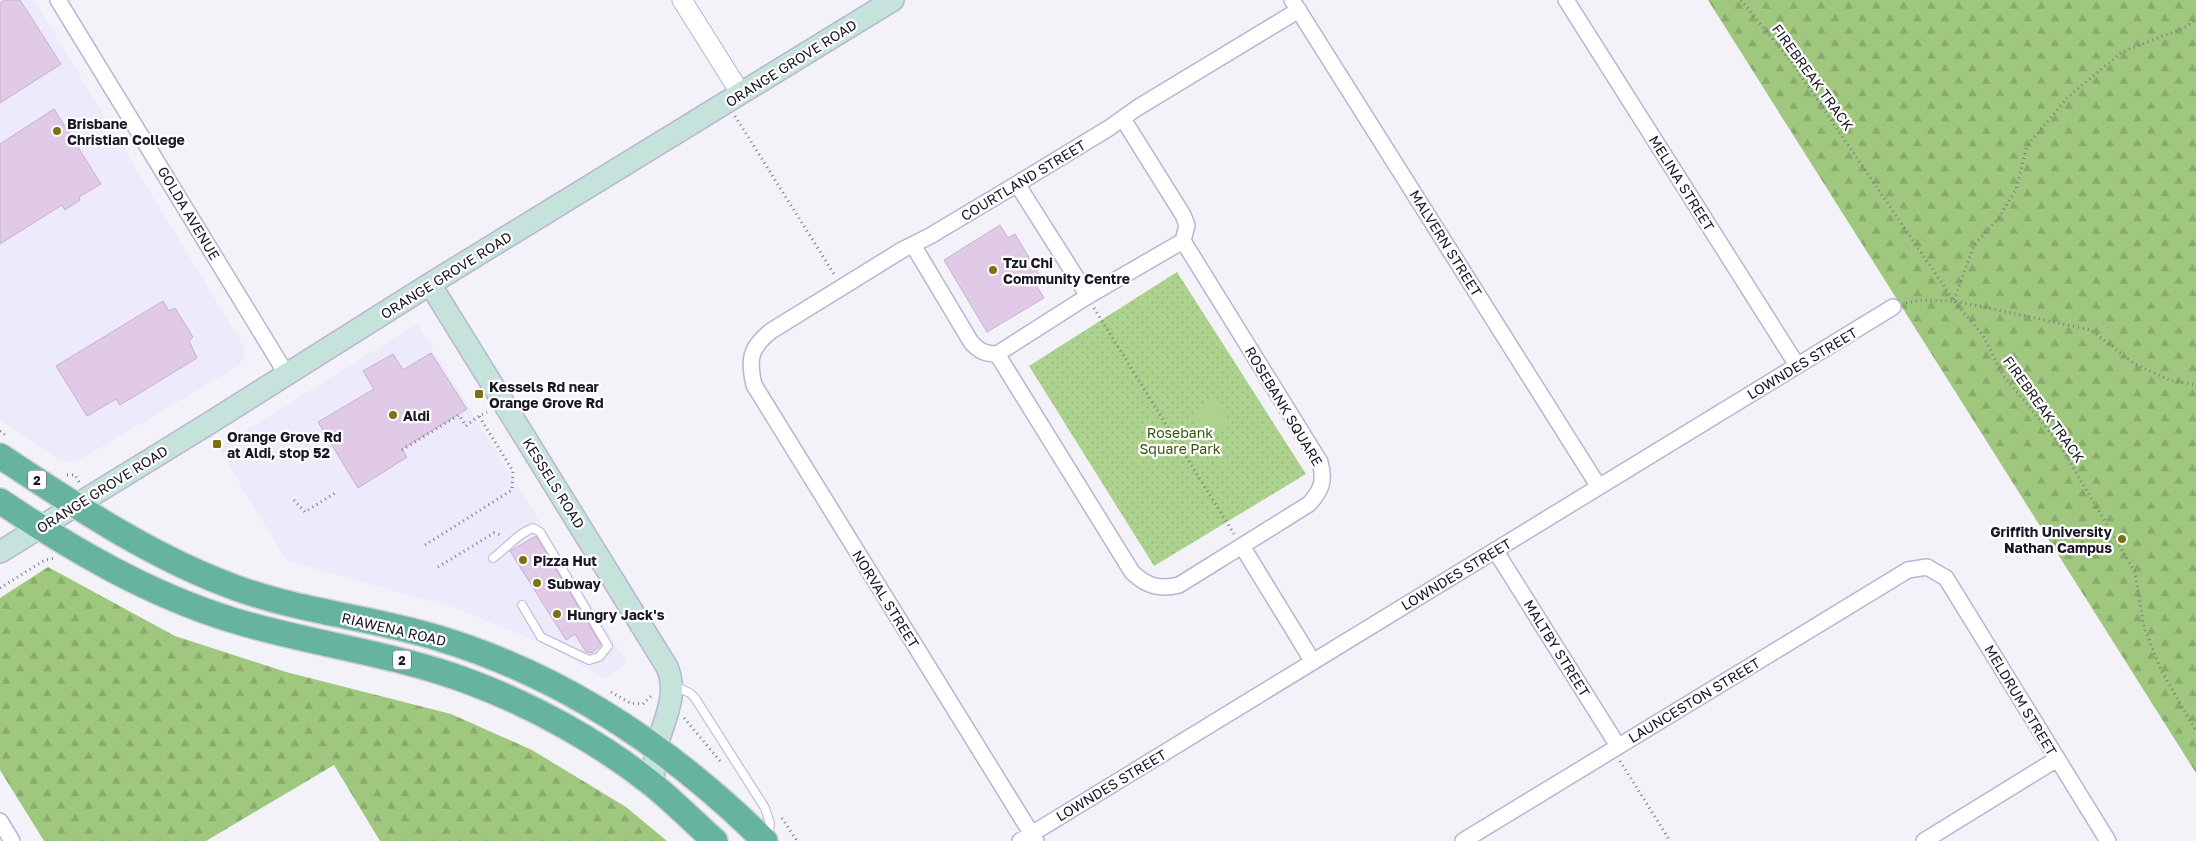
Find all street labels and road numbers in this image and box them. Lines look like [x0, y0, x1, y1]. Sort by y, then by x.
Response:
street label: ORANGE GROVE ROAD [722, 16, 860, 110]
street label: FIREBREAK TRACK [1769, 21, 1857, 134]
street label: MELINA STREET [1646, 132, 1718, 234]
street label: COURTLAND STREET [957, 136, 1089, 224]
street label: GOLDA AVENUE [154, 163, 224, 263]
street label: MALVERN STREET [1406, 187, 1486, 300]
street label: ORANGE GROVE ROAD [377, 228, 515, 322]
street label: LOWNDES STREET [1744, 323, 1860, 403]
street label: ROSEBANK SQUARE [1242, 343, 1326, 469]
street label: FIREBREAK TRACK [2000, 353, 2088, 466]
street label: KESSELS ROAD [519, 435, 589, 531]
street label: ORANGE GROVE ROAD [33, 442, 171, 536]
road number: 2 [28, 470, 46, 490]
street label: LOWNDES STREET [1398, 534, 1514, 614]
street label: NORVAL STREET [849, 547, 923, 651]
street label: MALTBY STREET [1520, 596, 1594, 700]
street label: RIAWENA ROAD [340, 609, 448, 649]
street label: MELDRUM STREET [1981, 641, 2061, 759]
road number: 2 [393, 650, 411, 670]
street label: LAUNCESTON STREET [1625, 654, 1763, 746]
street label: LOWNDES STREET [1053, 745, 1169, 825]

